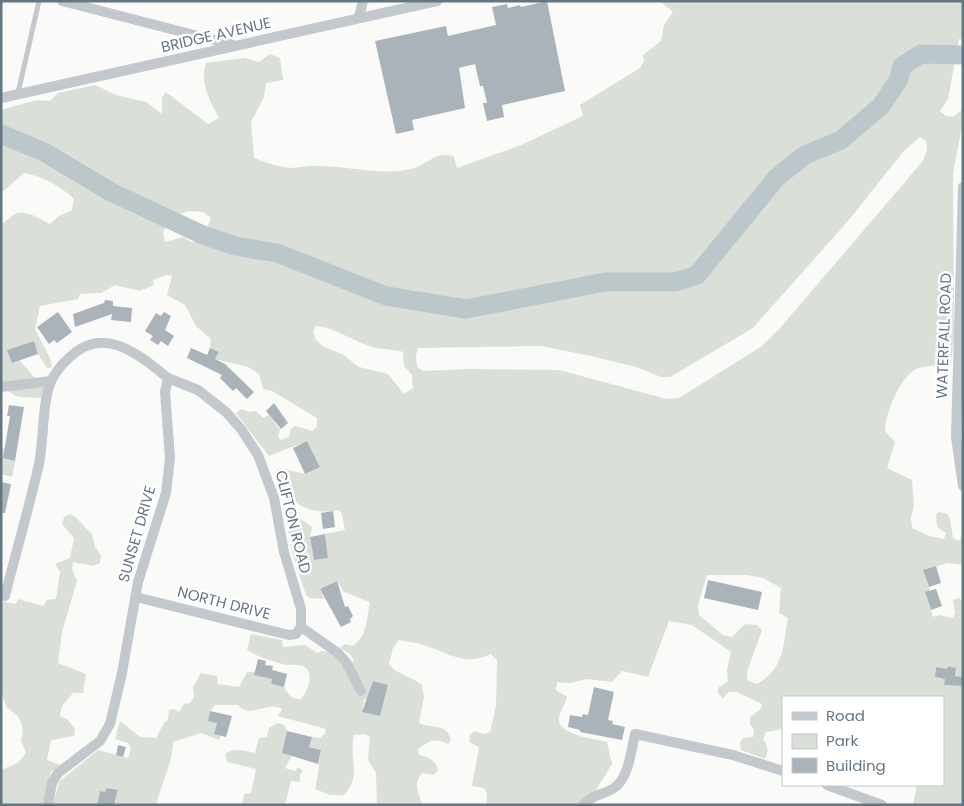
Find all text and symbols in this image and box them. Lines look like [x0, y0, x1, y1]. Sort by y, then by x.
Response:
street label: BRIDGE AVENUE [159, 12, 273, 57]
street label: WATERFALL ROAD [931, 273, 956, 399]
street label: CLIFTON ROAD [271, 468, 316, 576]
street label: SUNSET DRIVE [113, 483, 160, 585]
street label: NORTH DRIVE [175, 581, 273, 624]
legend [782, 696, 944, 786]
text: Road [826, 705, 865, 726]
text: Park [826, 730, 858, 751]
text: Building [826, 755, 886, 776]

